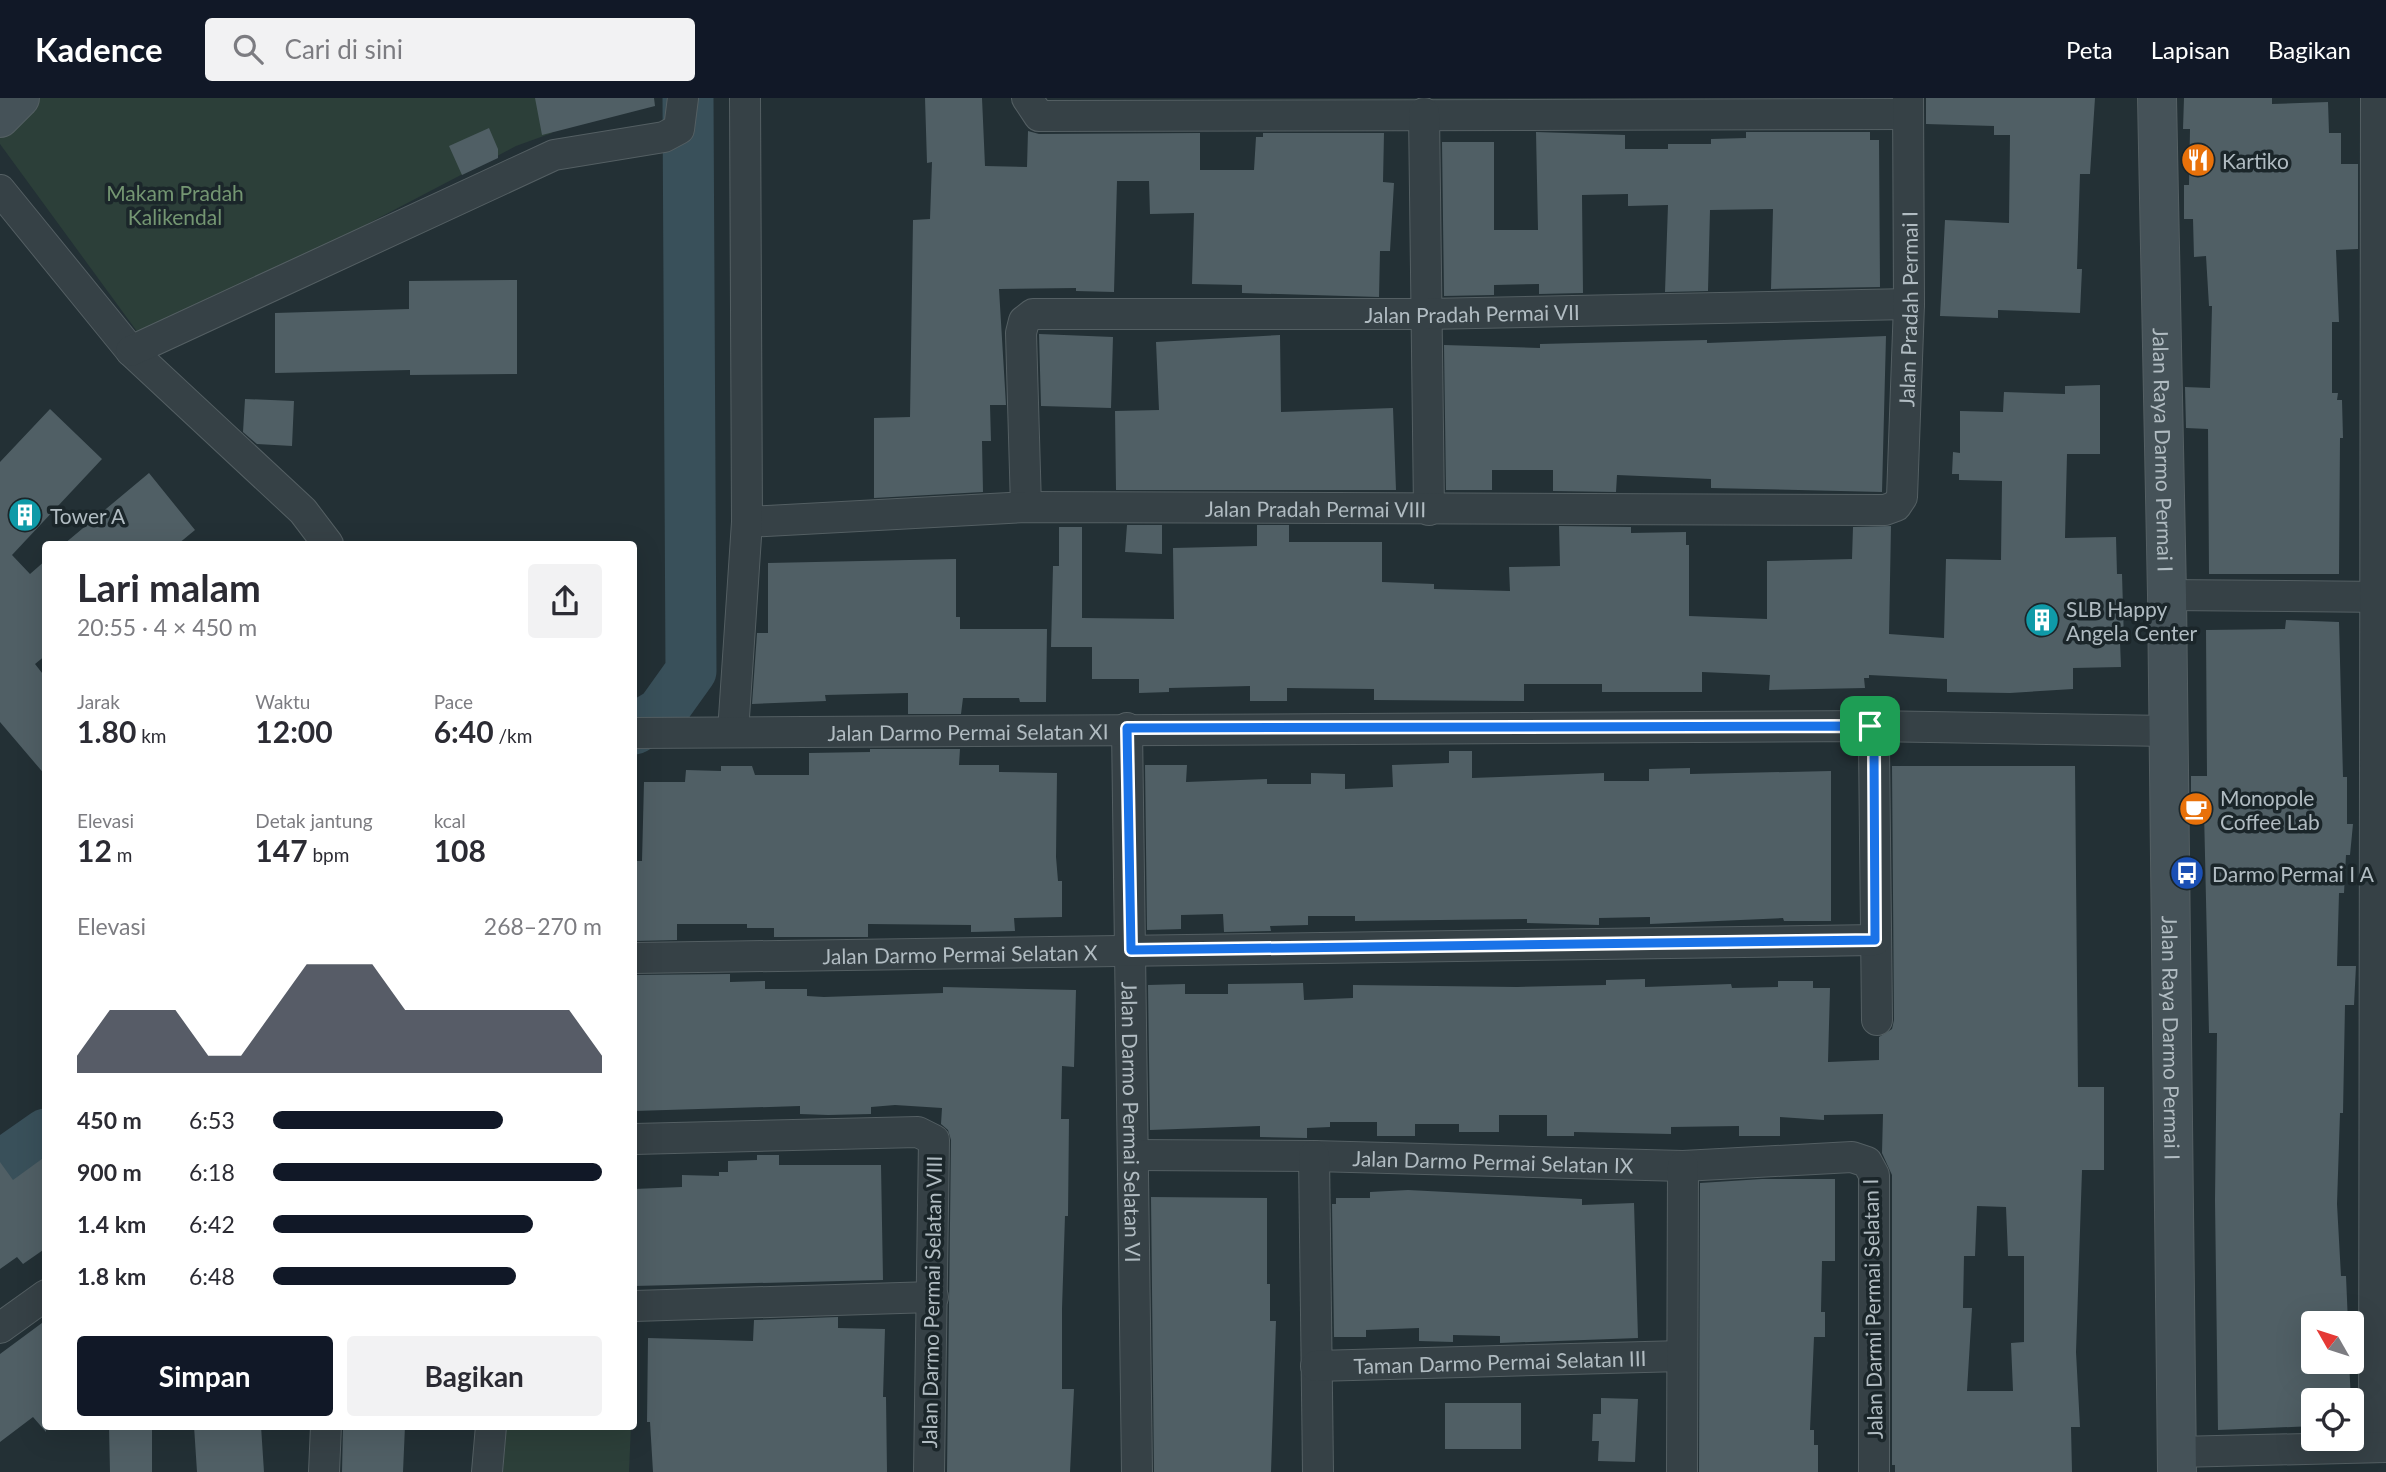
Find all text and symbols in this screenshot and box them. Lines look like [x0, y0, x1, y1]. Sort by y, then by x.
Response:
search box [205, 18, 695, 81]
text: Kadence [35, 29, 163, 69]
icon: search [229, 30, 267, 68]
text: Cari di sini [285, 33, 403, 65]
text: Peta [2066, 35, 2113, 64]
text: Lapisan [2151, 35, 2230, 64]
text: Bagikan [2268, 35, 2351, 64]
restaurant icon: Kartiko [2179, 141, 2217, 179]
place label: Kartiko [2222, 148, 2289, 173]
park label: Makam Pradah Kalikendal [106, 180, 244, 229]
street label: Jalan Pradah Permai I [1893, 211, 1922, 407]
street label: Jalan Pradah Permai VII [1365, 298, 1580, 327]
street label: Jalan Raya Darmo Permai I [2149, 328, 2179, 572]
street label: Jalan Pradah Permai VIII [1205, 495, 1426, 521]
building icon: Tower A [6, 496, 44, 534]
place label: Tower A [50, 503, 126, 528]
text: Lari malam [77, 564, 261, 610]
button: share [528, 564, 602, 638]
place label: SLB Happy Angela Center [2066, 596, 2198, 645]
building icon: SLB Happy Angela Center [2023, 601, 2061, 639]
text: 20:55 · 4 × 450 m [77, 613, 257, 641]
text: Jarak [77, 690, 120, 713]
text: Waktu [255, 690, 310, 713]
text: Pace [434, 690, 473, 713]
pin [1840, 696, 1900, 756]
icon: arrive [1851, 707, 1889, 745]
text: 1.80 [77, 713, 136, 749]
text: 12:00 [255, 713, 333, 749]
text: 6:40 [434, 713, 494, 749]
street label: Jalan Darmo Permai Selatan XI [827, 718, 1109, 744]
text: km [136, 724, 166, 747]
text: /km [494, 724, 532, 747]
place label: Monopole Coffee Lab [2220, 785, 2320, 834]
cafe icon: Monopole Coffee Lab [2177, 790, 2215, 828]
text: Elevasi [77, 809, 134, 832]
text: Detak jantung [255, 809, 373, 832]
text: kcal [434, 809, 466, 832]
text: 12 [77, 832, 112, 868]
text: 147 [255, 832, 308, 868]
text: 108 [434, 832, 486, 868]
text: m [112, 843, 132, 866]
text: bpm [308, 843, 349, 866]
bus stop icon: Darmo Permai I A [2168, 854, 2206, 892]
place label: Darmo Permai I A [2212, 861, 2375, 886]
text: Elevasi [77, 912, 146, 940]
text: 268–270 m [484, 912, 602, 940]
street label: Jalan Raya Darmo Permai I [2158, 916, 2186, 1160]
street label: Jalan Darmo Permai Selatan X [822, 939, 1098, 968]
street label: Jalan Darmo Permai Selatan VI [1118, 981, 1147, 1263]
text: 450 m [77, 1106, 142, 1134]
text: 6:53 [189, 1106, 235, 1134]
street label: Jalan Darmo Permai Selatan IX [1352, 1145, 1634, 1177]
street label: Jalan Darmo Permai Selatan VIII [916, 1156, 946, 1448]
text: 900 m [77, 1158, 142, 1186]
text: 6:18 [189, 1158, 235, 1186]
street label: Jalan Darmi Permai Selatan I [1857, 1179, 1887, 1439]
text: 1.4 km [77, 1210, 146, 1238]
text: 6:42 [189, 1210, 235, 1238]
text: 1.8 km [77, 1262, 146, 1290]
text: 6:48 [189, 1262, 235, 1290]
north arrow [2301, 1311, 2364, 1374]
map controls [2301, 1311, 2364, 1451]
button: Simpan [77, 1336, 333, 1416]
button: Bagikan [347, 1336, 602, 1416]
street label: Taman Darmo Permai Selatan III [1353, 1344, 1647, 1377]
button: locate [2301, 1388, 2364, 1451]

